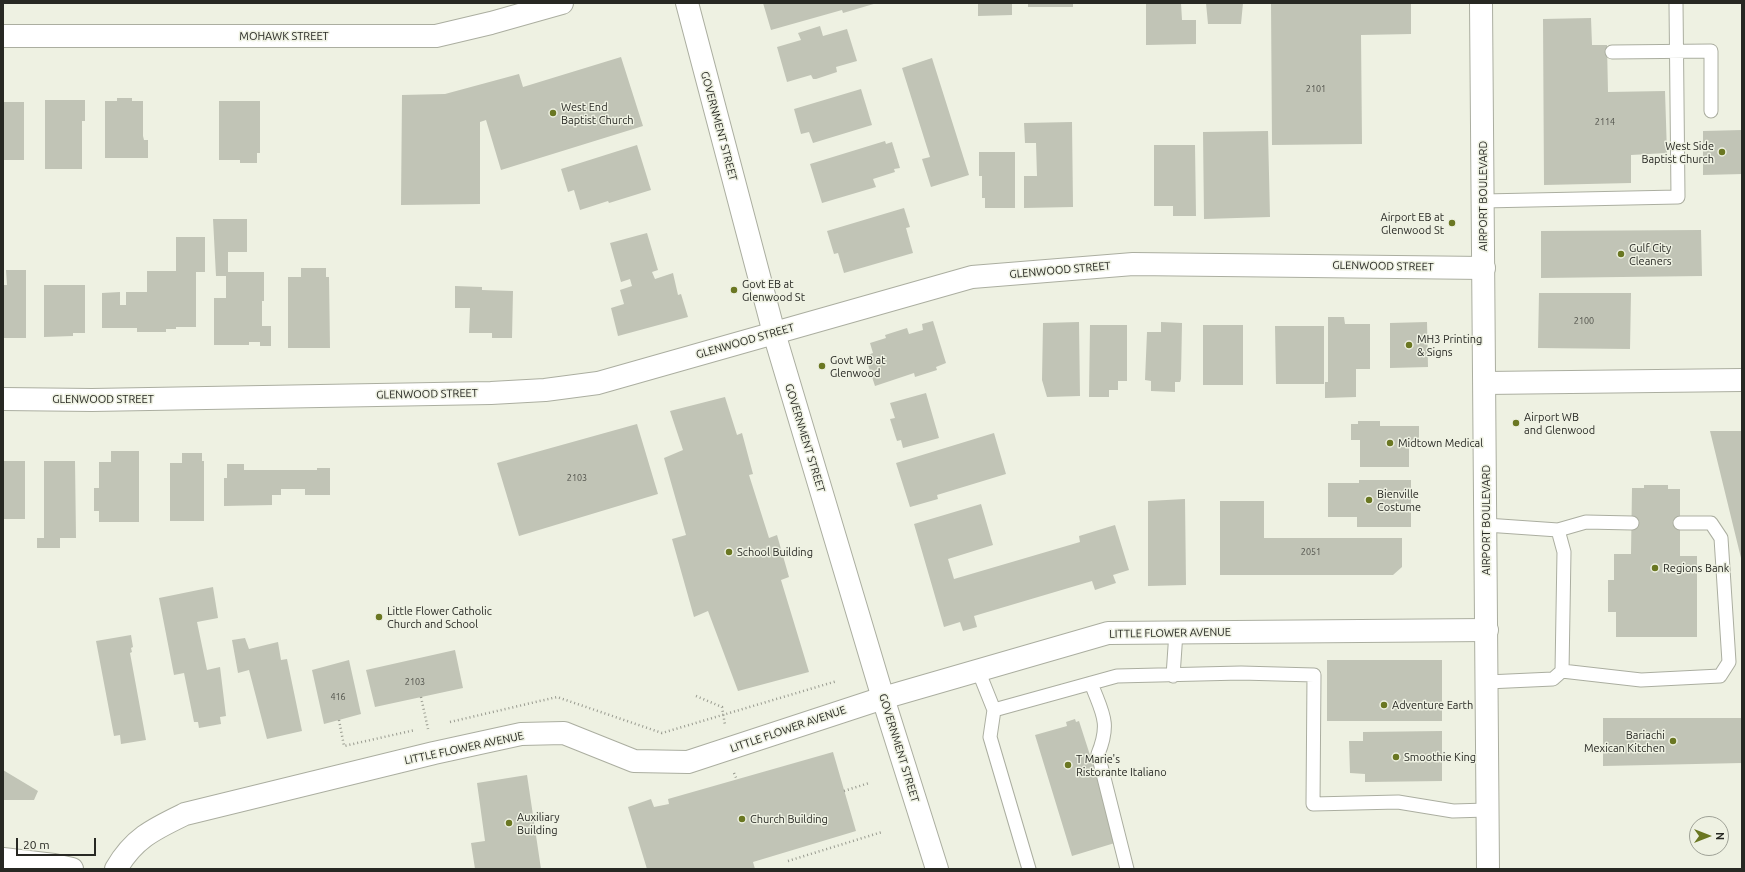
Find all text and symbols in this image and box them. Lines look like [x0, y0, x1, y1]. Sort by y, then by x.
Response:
street label: MOHAWK STREET [239, 29, 329, 43]
street label: GOVERNMENT STREET [698, 70, 740, 182]
house number: 2101 [1306, 84, 1326, 94]
place label: West End Baptist Church [561, 100, 634, 126]
marker: West End Baptist Church [548, 108, 558, 118]
house number: 2114 [1595, 117, 1615, 127]
place label: West Side Baptist Church [1641, 139, 1714, 165]
street label: AIRPORT BOULEVARD [1476, 141, 1490, 251]
marker: West Side Baptist Church [1717, 147, 1727, 157]
place label: Airport EB at Glenwood St [1380, 210, 1444, 236]
marker: Airport EB at Glenwood St [1447, 218, 1457, 228]
place label: Gulf City Cleaners [1629, 241, 1672, 267]
marker: Gulf City Cleaners [1616, 249, 1626, 259]
street label: GLENWOOD STREET [1009, 259, 1111, 281]
street label: GLENWOOD STREET [1332, 259, 1434, 273]
place label: Govt EB at Glenwood St [742, 277, 805, 303]
marker: Govt EB at Glenwood St [729, 285, 739, 295]
house number: 2100 [1574, 316, 1594, 326]
street label: GLENWOOD STREET [694, 321, 796, 361]
place label: MH3 Printing & Signs [1417, 332, 1482, 358]
marker: MH3 Printing & Signs [1404, 340, 1414, 350]
place label: Govt WB at Glenwood [830, 353, 886, 379]
marker: Govt WB at Glenwood [817, 361, 827, 371]
street label: GOVERNMENT STREET [782, 382, 828, 494]
street label: GLENWOOD STREET [376, 387, 478, 401]
street label: GLENWOOD STREET [52, 392, 154, 406]
place label: Airport WB and Glenwood [1524, 410, 1595, 436]
marker: Airport WB and Glenwood [1511, 418, 1521, 428]
place label: Midtown Medical [1398, 436, 1483, 450]
marker: Midtown Medical [1385, 438, 1395, 448]
street label: AIRPORT BOULEVARD [1479, 465, 1493, 575]
house number: 2103 [567, 473, 587, 483]
place label: Bienville Costume [1377, 487, 1421, 513]
marker: Bienville Costume [1364, 495, 1374, 505]
place label: School Building [737, 545, 813, 559]
marker: School Building [724, 547, 734, 557]
house number: 2051 [1301, 547, 1321, 557]
place label: Regions Bank [1663, 561, 1729, 575]
marker: Regions Bank [1650, 563, 1660, 573]
place label: Little Flower Catholic Church and School [387, 604, 492, 630]
marker: Little Flower Catholic Church and School [374, 612, 384, 622]
street label: LITTLE FLOWER AVENUE [1109, 625, 1231, 641]
house number: 2103 [405, 677, 425, 687]
house number: 416 [330, 692, 346, 702]
street label: GOVERNMENT STREET [876, 692, 922, 804]
place label: Adventure Earth [1392, 698, 1473, 712]
marker: Adventure Earth [1379, 700, 1389, 710]
street label: LITTLE FLOWER AVENUE [728, 703, 848, 755]
place label: Bariachi Mexican Kitchen [1584, 728, 1665, 754]
street label: LITTLE FLOWER AVENUE [403, 729, 525, 767]
marker: Bariachi Mexican Kitchen [1668, 736, 1678, 746]
place label: Smoothie King [1404, 750, 1476, 764]
place label: T Marie's Ristorante Italiano [1076, 752, 1167, 778]
marker: Smoothie King [1391, 752, 1401, 762]
marker: T Marie's Ristorante Italiano [1063, 760, 1073, 770]
place label: Auxiliary Building [517, 810, 560, 836]
place label: Church Building [750, 812, 828, 826]
marker: Church Building [737, 814, 747, 824]
north arrow [1689, 816, 1729, 856]
marker: Auxiliary Building [504, 818, 514, 828]
scale bar [18, 830, 98, 856]
text: N [1714, 832, 1726, 840]
text: 20 m [23, 838, 50, 851]

